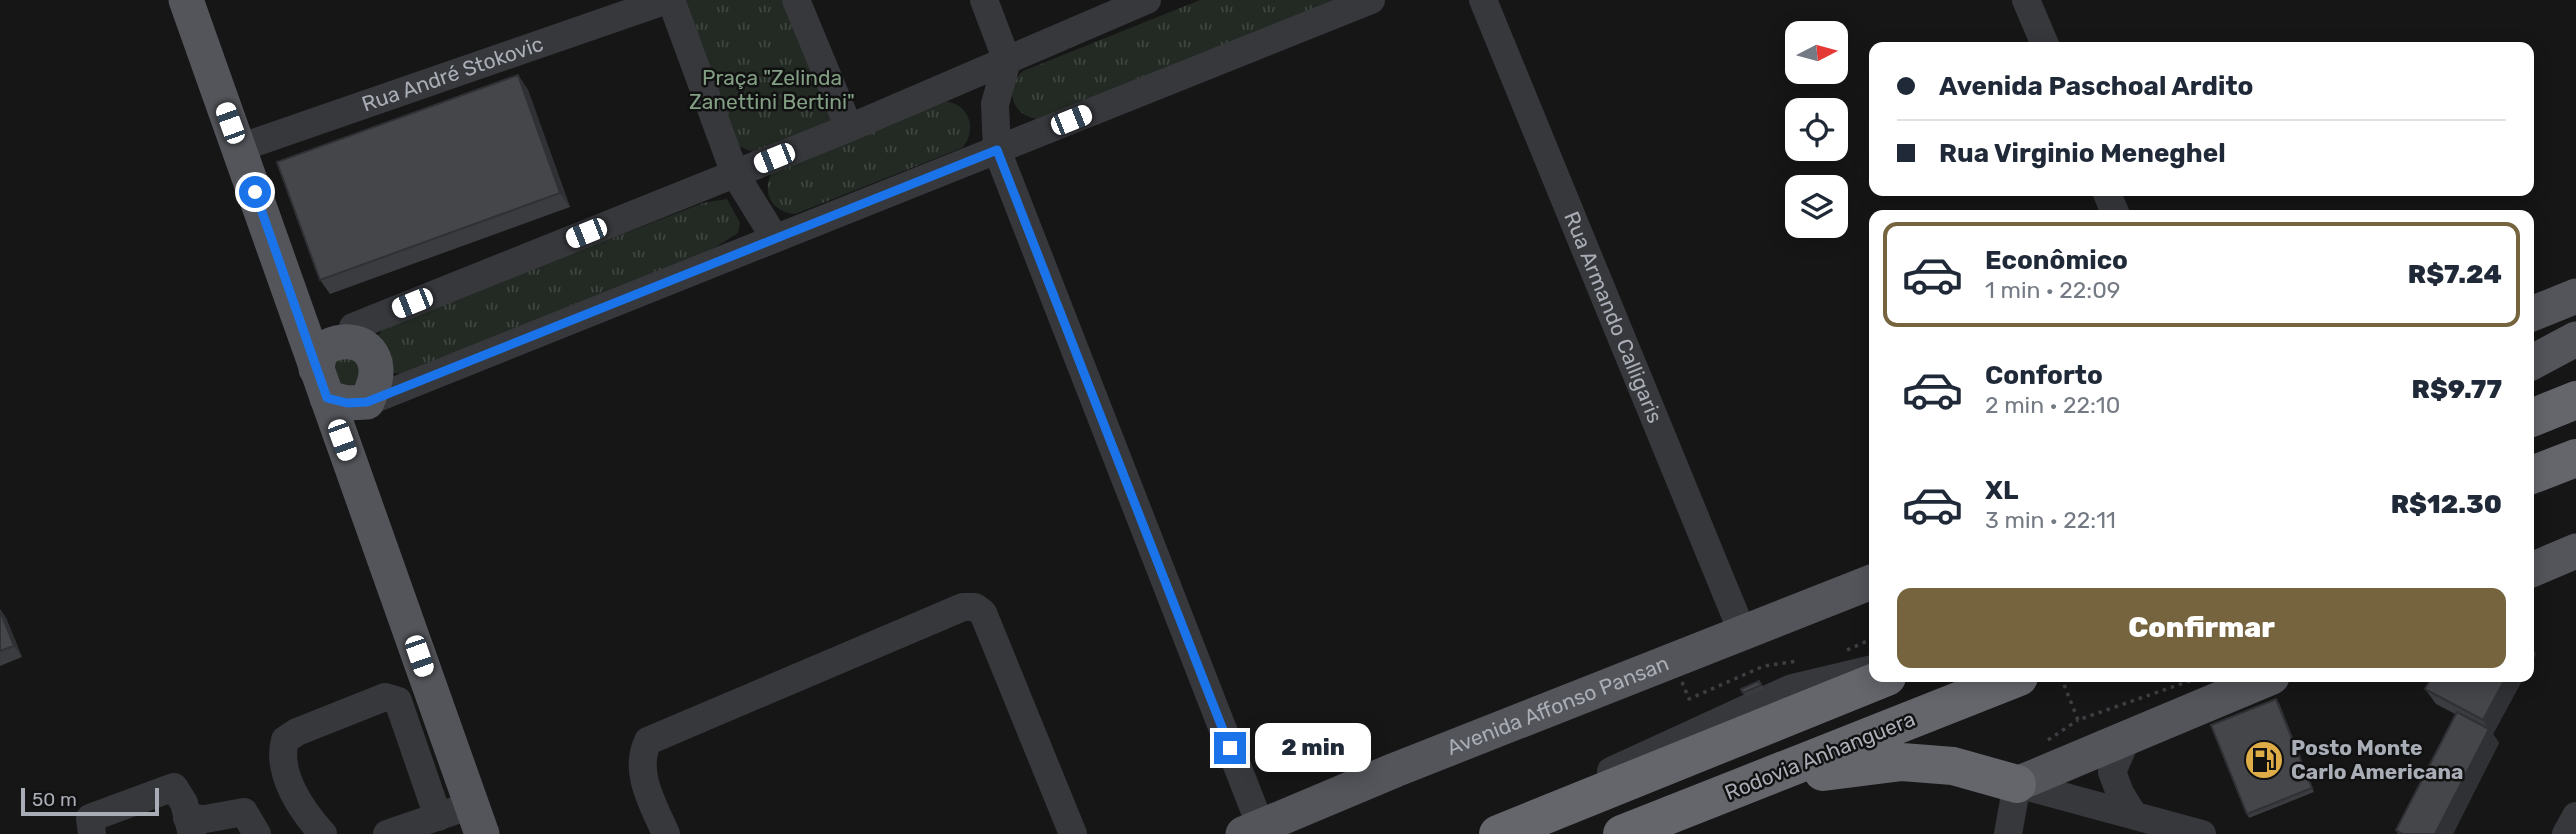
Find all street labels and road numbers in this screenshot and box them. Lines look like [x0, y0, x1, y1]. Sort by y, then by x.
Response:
street label: Rua André Stokovic [358, 31, 546, 117]
street label: Rua Armando Calligaris [1559, 208, 1668, 427]
street label: Avenida Affonso Pansan [1443, 650, 1672, 760]
street label: Rodovia Anhanguera [1721, 706, 1919, 805]

